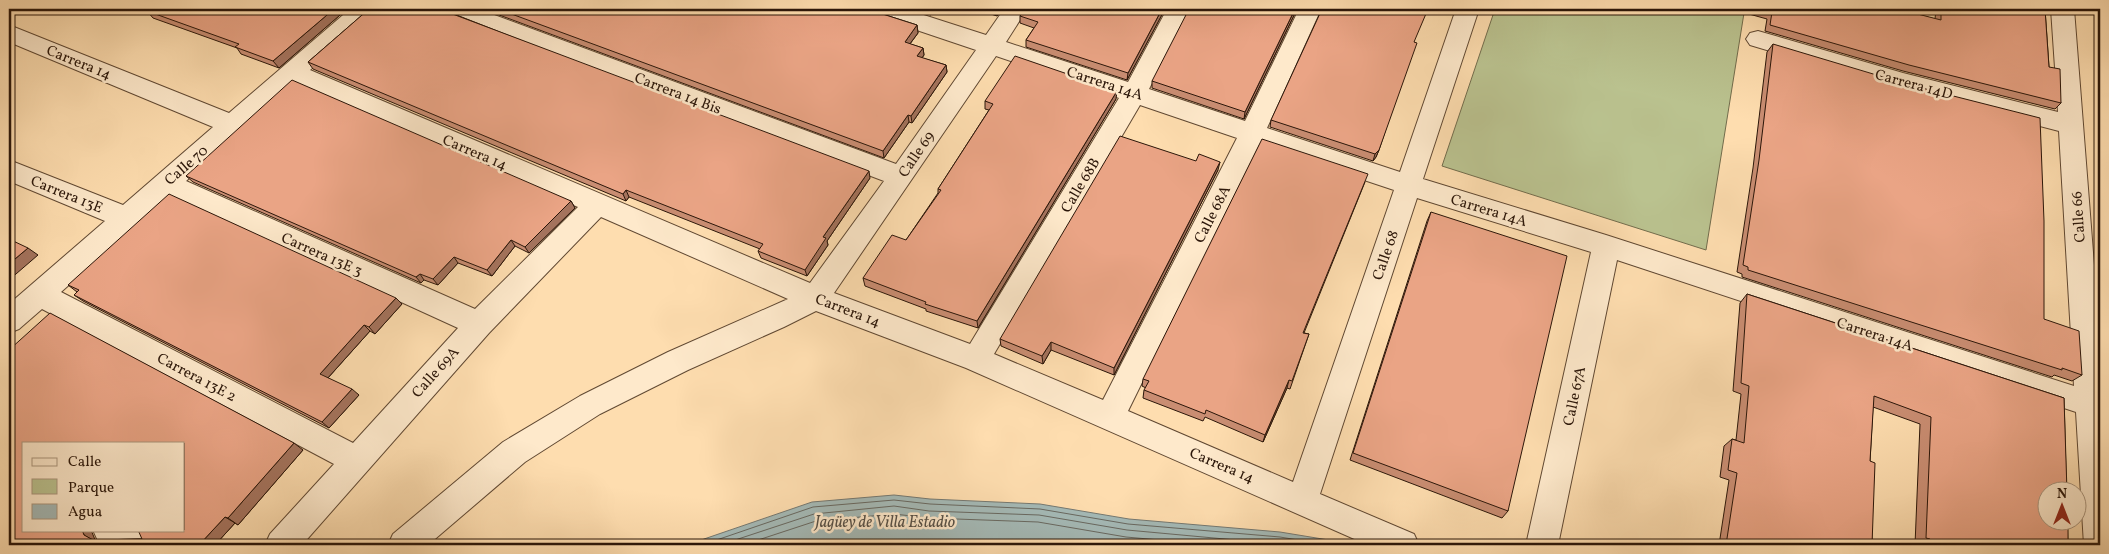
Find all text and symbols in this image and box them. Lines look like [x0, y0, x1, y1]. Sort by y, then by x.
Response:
street label: Carrera 14 [43, 41, 114, 86]
street label: Carrera 14A [1064, 62, 1146, 107]
street label: Carrera 14D [1873, 65, 1955, 106]
street label: Carrera 14 Bis [631, 68, 724, 121]
street label: Calle 69 [894, 127, 941, 182]
street label: Carrera 14 [439, 130, 510, 176]
street label: Calle 70 [160, 141, 214, 191]
street label: Calle 68B [1057, 154, 1106, 217]
street label: Carrera 13E [27, 171, 106, 219]
street label: Calle 68A [1190, 182, 1237, 247]
street label: Carrera 14A [1448, 190, 1530, 233]
street label: Calle 66 [2067, 190, 2092, 243]
street label: Carrera 13E 3 [277, 228, 365, 283]
street label: Calle 68 [1368, 228, 1405, 283]
street label: Carrera 14 [812, 289, 883, 333]
street label: Carrera 14A [1834, 313, 1916, 358]
street label: Calle 69A [407, 343, 465, 403]
street label: Carrera 13E 2 [153, 349, 240, 408]
street label: Calle 67A [1559, 364, 1592, 428]
legend [22, 442, 185, 532]
street label: Carrera 14 [1186, 443, 1257, 489]
text: Calle [68, 452, 101, 473]
text: Parque [68, 478, 114, 499]
north arrow [2036, 482, 2086, 532]
text: N [2057, 485, 2067, 504]
text: Agua [68, 502, 102, 523]
water label: Jagüey de Villa Estadio [813, 512, 956, 534]

